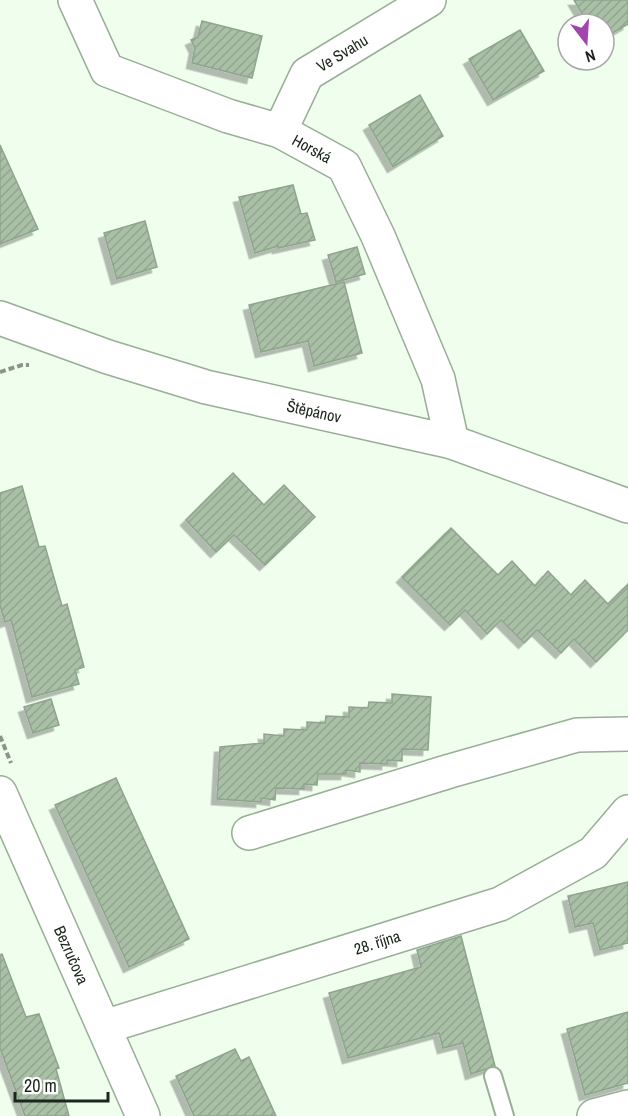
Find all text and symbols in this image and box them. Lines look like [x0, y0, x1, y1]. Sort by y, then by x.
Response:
north arrow [556, 12, 616, 72]
street label: Ve Svahu [312, 29, 372, 77]
text: N [583, 44, 598, 68]
street label: Horská [288, 129, 336, 168]
street label: Štěpánov [285, 394, 344, 428]
street label: Bezručova [49, 922, 95, 988]
street label: 28. října [351, 924, 404, 960]
scale bar [15, 1065, 108, 1103]
text: 20 m [24, 1073, 57, 1098]

